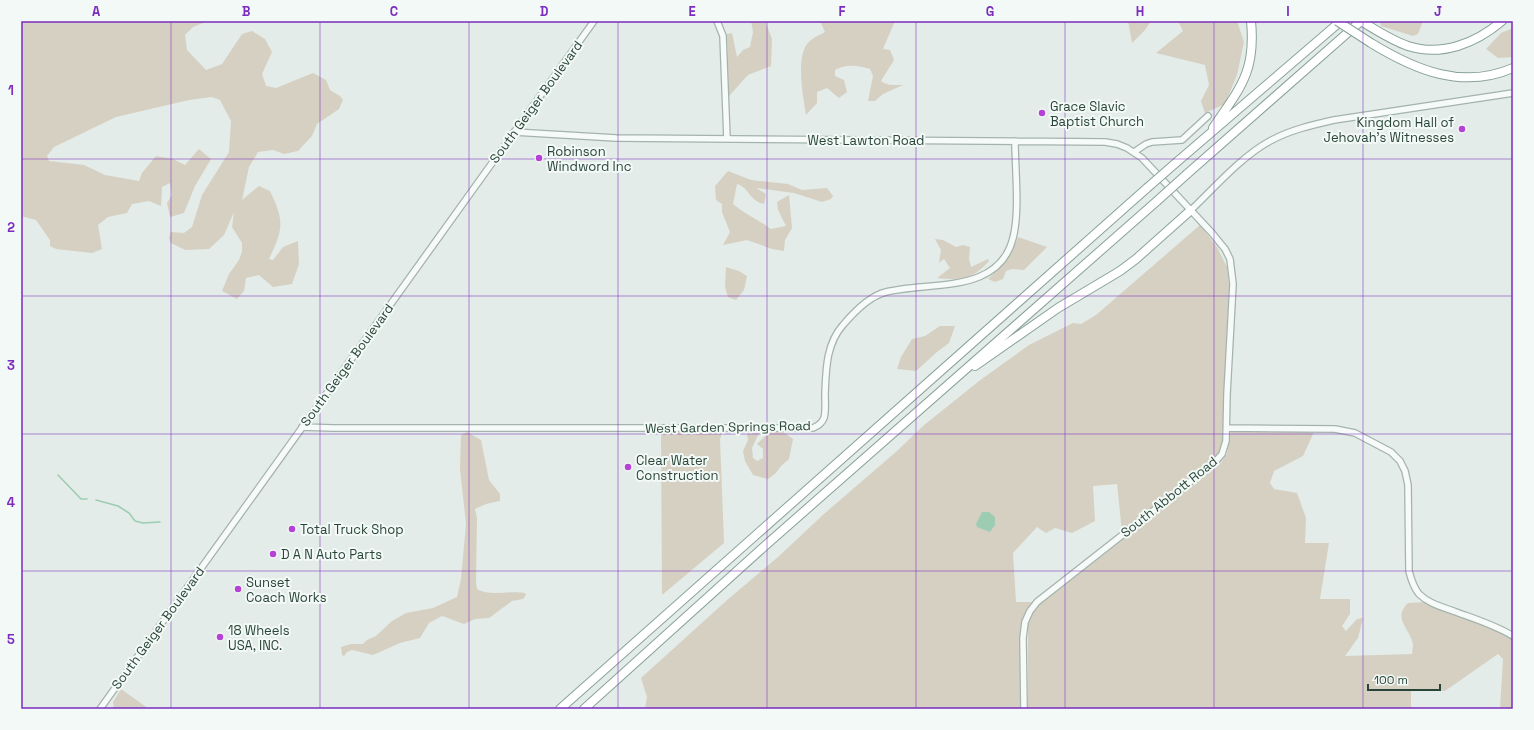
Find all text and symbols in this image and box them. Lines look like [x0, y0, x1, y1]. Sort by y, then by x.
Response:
text: A [92, 3, 101, 20]
text: B [242, 3, 251, 20]
text: C [390, 3, 398, 20]
text: D [540, 3, 549, 20]
text: E [688, 3, 696, 20]
text: F [839, 3, 846, 20]
text: G [986, 3, 994, 20]
text: H [1136, 3, 1144, 20]
text: I [1286, 3, 1290, 20]
text: J [1434, 3, 1442, 20]
street label: South Geiger Boulevard [486, 37, 586, 167]
text: 1 [8, 82, 14, 99]
place label: Grace Slavic Baptist Church [1050, 98, 1144, 130]
marker: Grace Slavic Baptist Church [1037, 108, 1047, 118]
place label: Kingdom Hall of Jehovah's Witnesses [1324, 114, 1454, 146]
marker: Kingdom Hall of Jehovah's Witnesses [1457, 124, 1467, 134]
street label: West Lawton Road [808, 132, 924, 149]
place label: Robinson Windword Inc [547, 143, 632, 175]
marker: Robinson Windword Inc [534, 153, 544, 163]
text: 2 [7, 219, 15, 236]
street label: South Geiger Boulevard [297, 300, 397, 430]
text: 3 [7, 357, 15, 374]
street label: West Garden Springs Road [645, 417, 811, 437]
place label: Clear Water Construction [636, 452, 719, 484]
street label: South Abbott Road [1117, 453, 1221, 541]
marker: Clear Water Construction [623, 462, 633, 472]
text: 4 [7, 494, 15, 511]
place label: Total Truck Shop [300, 521, 404, 538]
marker: Total Truck Shop [287, 524, 297, 534]
place label: D A N Auto Parts [281, 546, 382, 563]
marker: D A N Auto Parts [268, 549, 278, 559]
street label: South Geiger Boulevard [108, 563, 208, 693]
place label: Sunset Coach Works [246, 574, 327, 606]
marker: Sunset Coach Works [233, 584, 243, 594]
place label: 18 Wheels USA, INC. [228, 622, 290, 654]
text: 5 [7, 631, 15, 648]
marker: 18 Wheels USA, INC. [215, 632, 225, 642]
scale bar [1368, 666, 1440, 692]
text: 100 m [1374, 672, 1408, 688]

